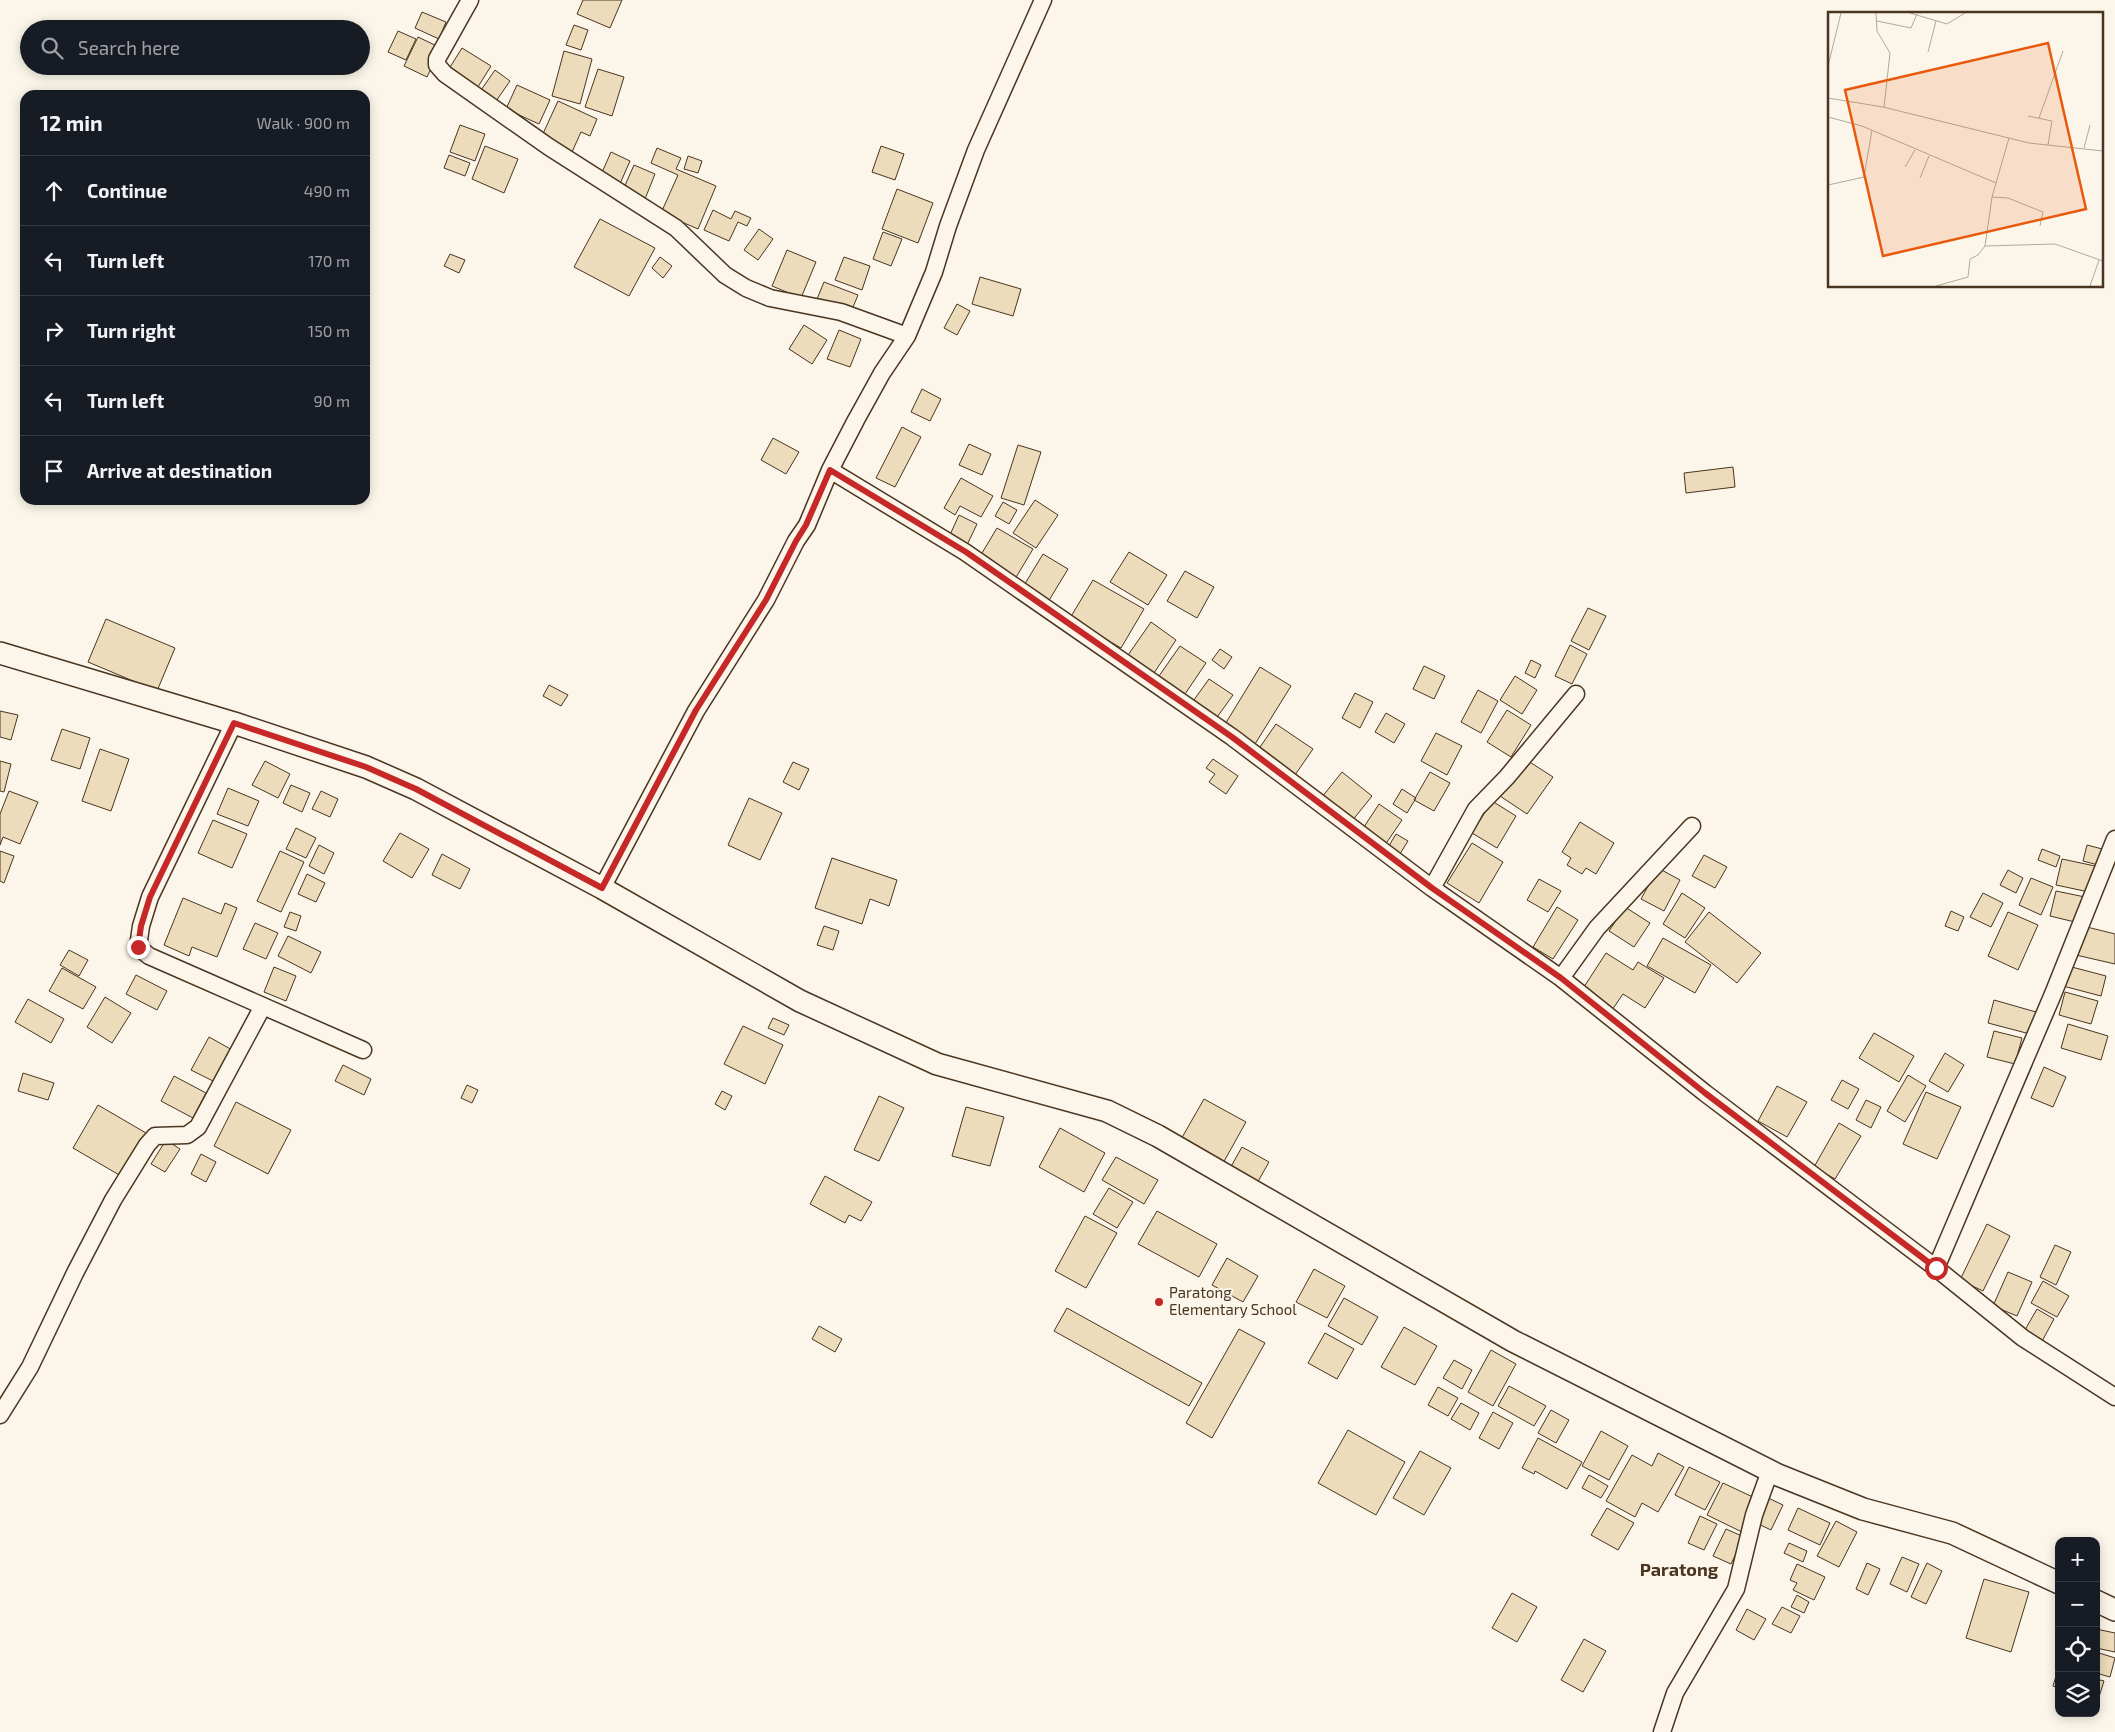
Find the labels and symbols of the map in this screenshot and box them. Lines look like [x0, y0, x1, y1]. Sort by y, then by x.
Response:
inset map [1828, 12, 2102, 288]
route end [127, 936, 150, 959]
route start [1925, 1257, 1948, 1280]
place label: Paratong Elementary School [1169, 1283, 1297, 1318]
marker: Paratong Elementary School [1153, 1296, 1165, 1308]
district label: Paratong [1640, 1558, 1719, 1580]

